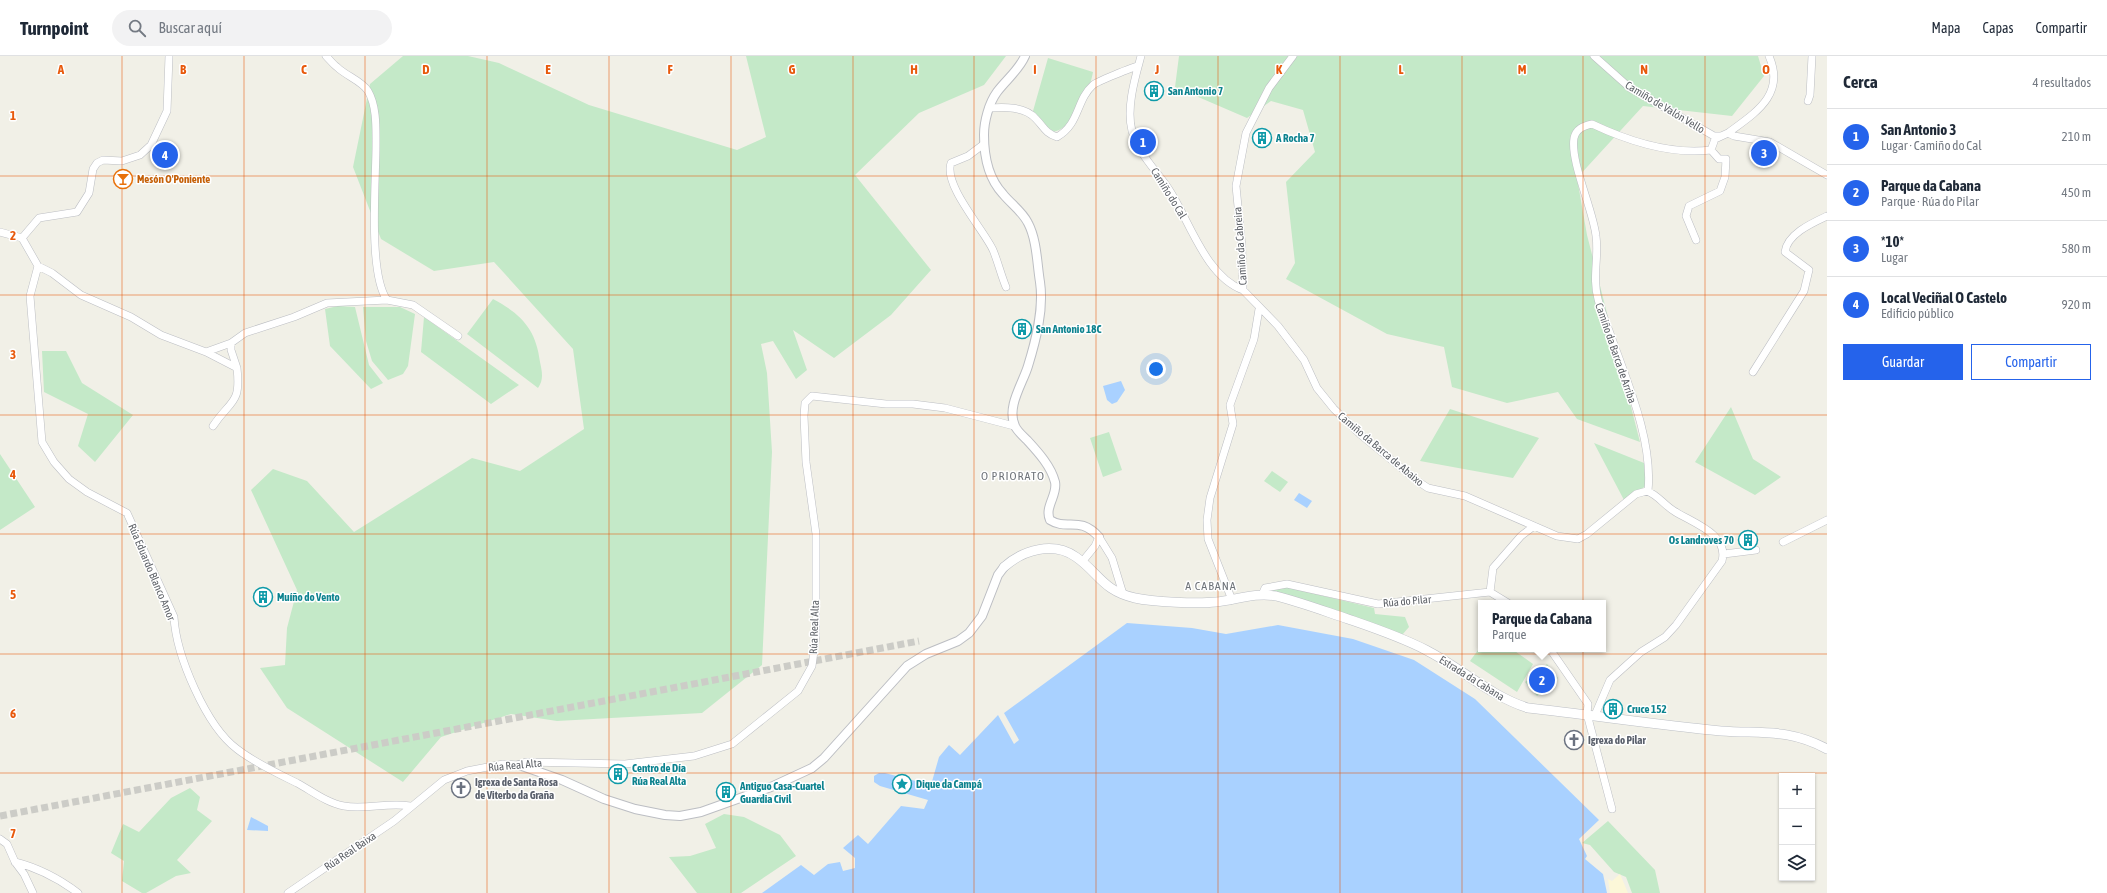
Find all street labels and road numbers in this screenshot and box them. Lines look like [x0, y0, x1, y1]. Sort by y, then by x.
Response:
street label: Camiño de Valón Vello [1623, 79, 1707, 135]
street label: Camiño do Cal [1149, 165, 1189, 221]
street label: Camiño da Cabreira [1231, 206, 1249, 286]
street label: Camiño da Barca de Arriba [1593, 301, 1639, 405]
street label: Camiño da Barca de Abaixo [1336, 410, 1426, 488]
street label: Rúa Eduardo Blanco Amor [126, 522, 178, 623]
street label: Rúa do Pilar [1382, 593, 1432, 609]
street label: Rúa Real Alta [807, 600, 821, 654]
street label: Estrada da Cabana [1437, 653, 1507, 703]
street label: Rúa Real Alta [488, 757, 542, 773]
street label: Rúa Real Baixa [322, 829, 378, 873]

